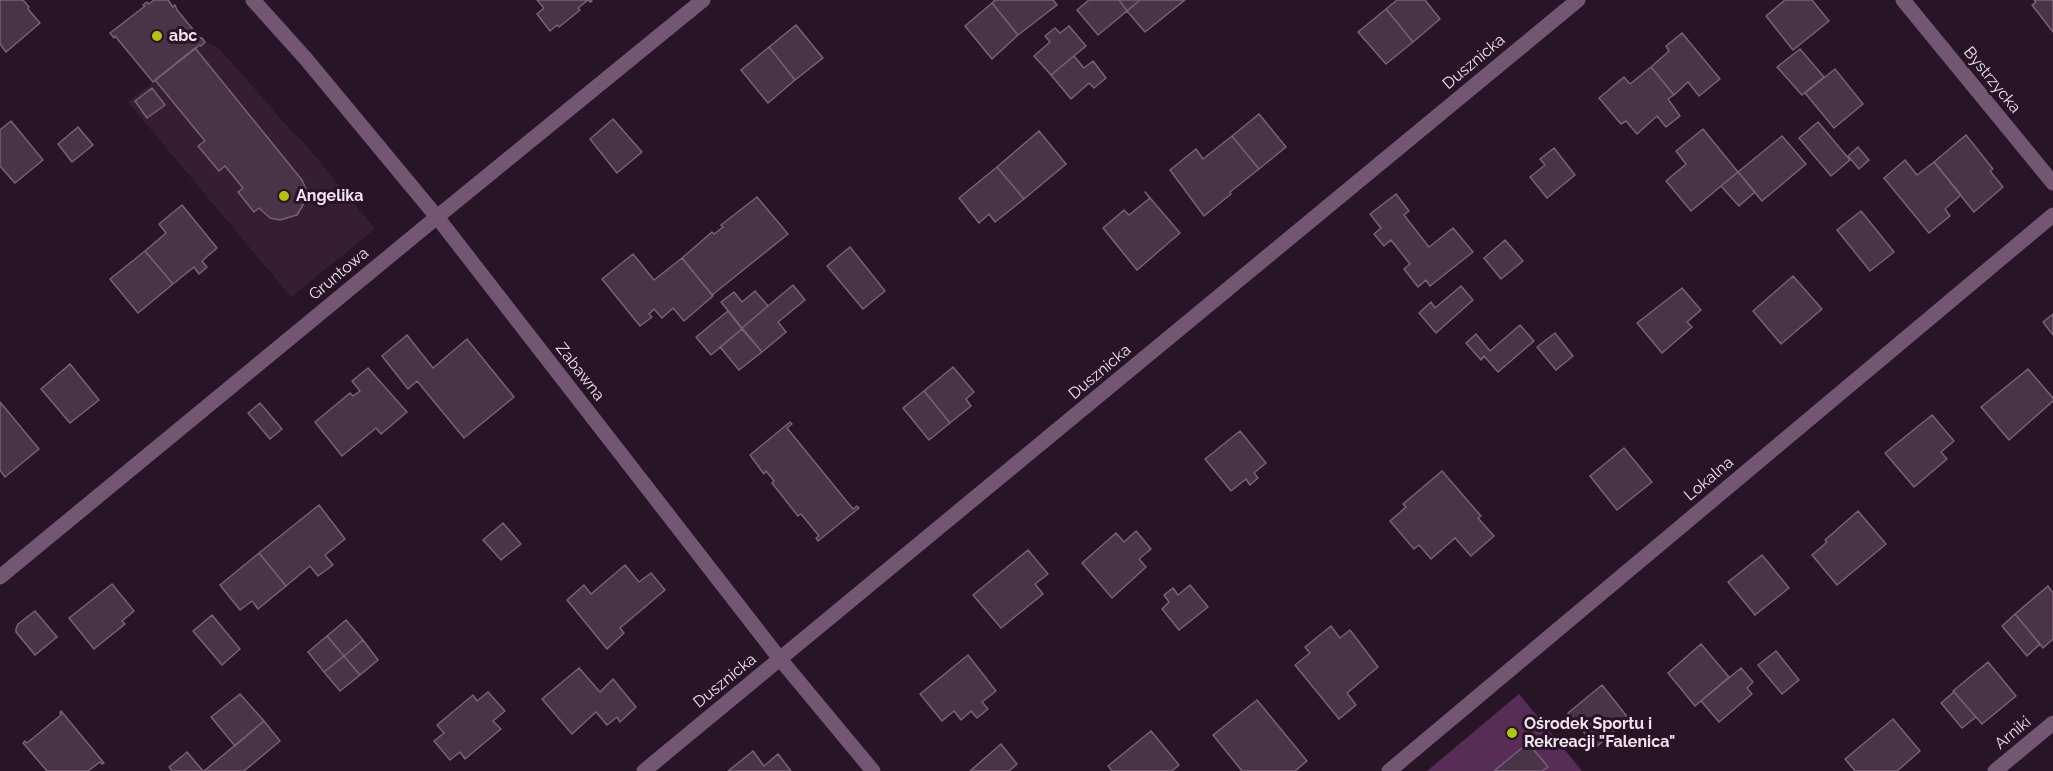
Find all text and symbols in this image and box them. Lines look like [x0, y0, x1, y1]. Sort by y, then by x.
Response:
place label: abc [169, 26, 197, 46]
marker: abc [150, 29, 164, 43]
street label: Dusznicka [1439, 30, 1509, 94]
street label: Bystrzycka [1959, 43, 2025, 117]
place label: Angelika [296, 186, 363, 206]
marker: Angelika [277, 189, 291, 203]
street label: Gruntowa [305, 244, 373, 304]
street label: Zabawna [551, 339, 609, 405]
street label: Dusznicka [1065, 340, 1135, 404]
street label: Lokalna [1681, 453, 1737, 505]
street label: Dusznicka [690, 650, 760, 712]
street label: Arniki [1991, 712, 2035, 754]
place label: Ośrodek Sportu i Rekreacji "Falenica" [1524, 714, 1675, 752]
marker: Ośrodek Sportu i Rekreacji "Falenica" [1505, 726, 1519, 740]

